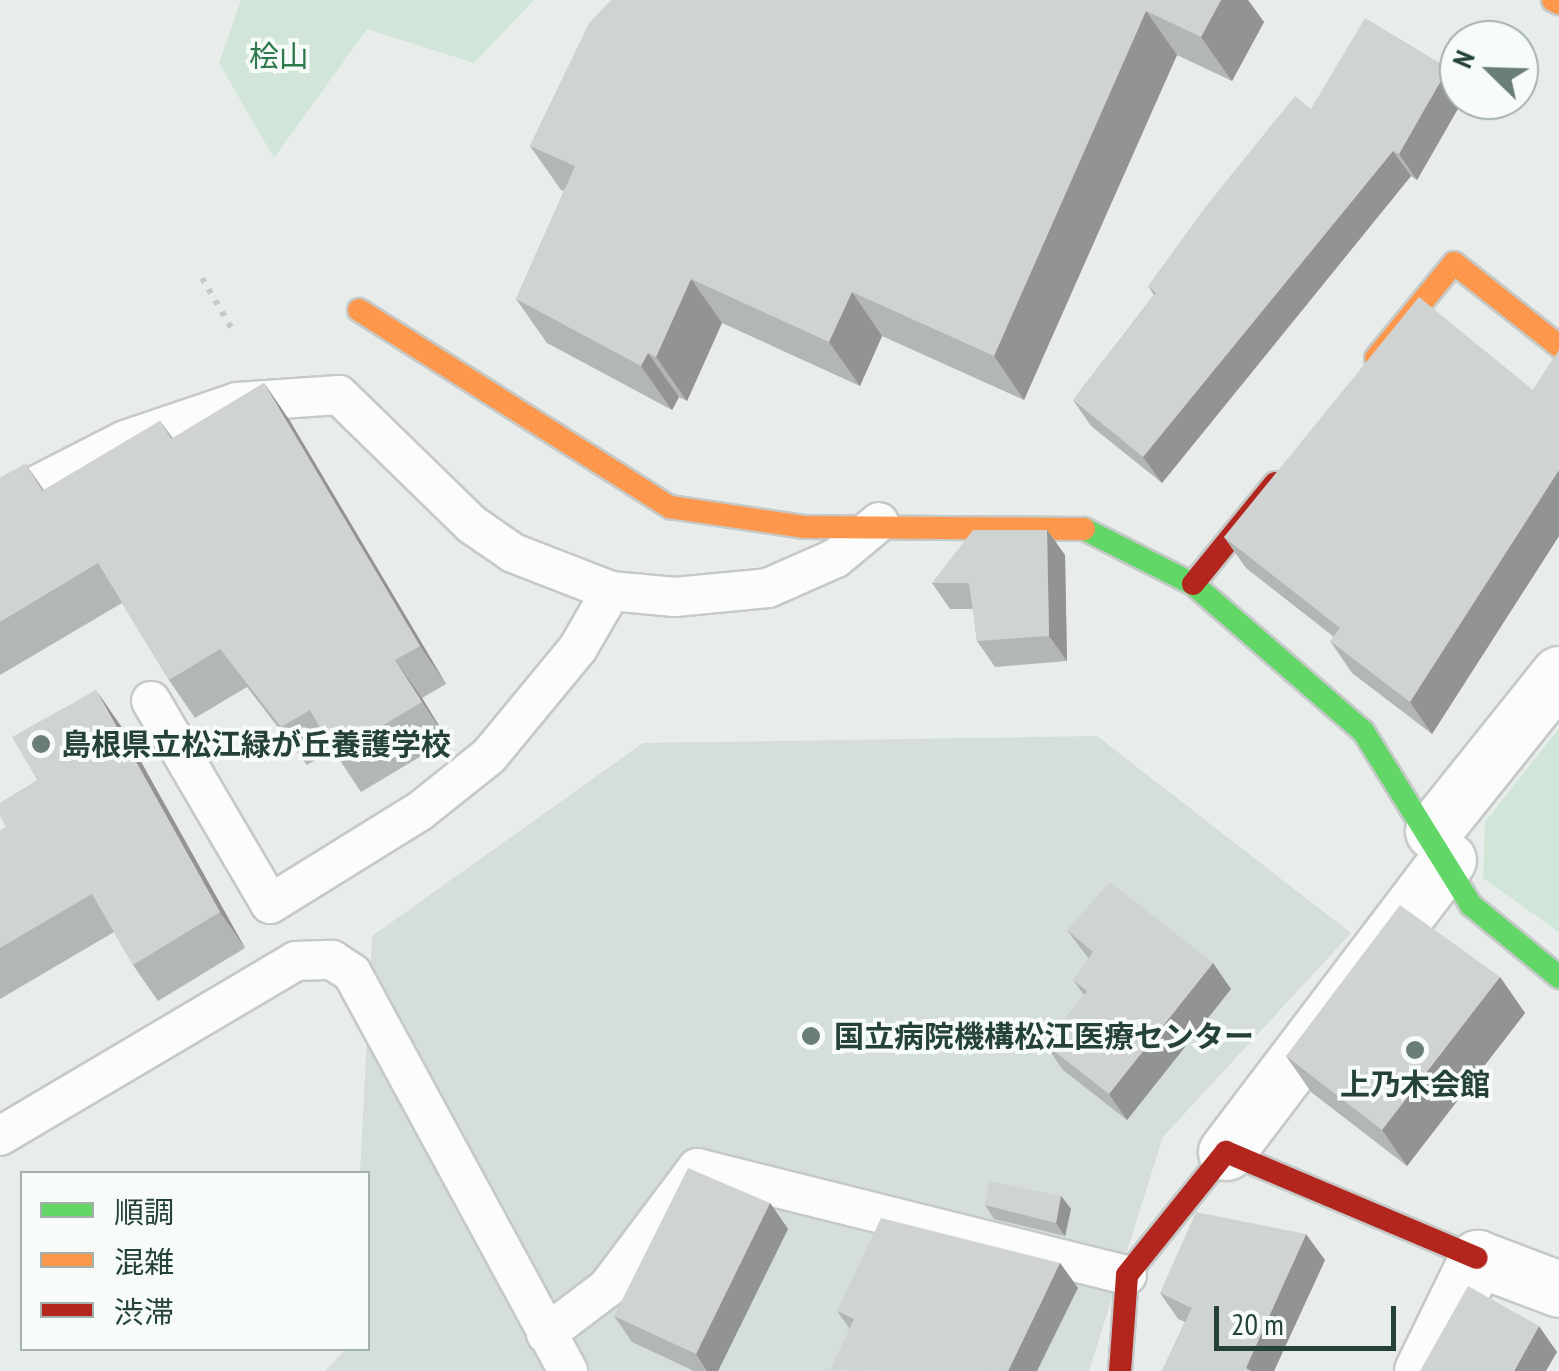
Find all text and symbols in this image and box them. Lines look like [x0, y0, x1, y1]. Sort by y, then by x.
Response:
north arrow [1439, 20, 1539, 120]
park label: 桧山 [249, 38, 309, 74]
text: N [1443, 45, 1483, 73]
place label: 島根県立松江緑が丘養護学校 [61, 726, 451, 762]
marker: 島根県立松江緑が丘養護学校 [30, 733, 52, 755]
place label: 国立病院機構松江医療センター [834, 1018, 1254, 1054]
marker: 国立病院機構松江医療センター [798, 1023, 824, 1049]
marker: 上乃木会館 [1404, 1039, 1426, 1061]
place label: 上乃木会館 [1340, 1066, 1490, 1102]
legend [20, 1171, 370, 1351]
text: 順調 [114, 1192, 174, 1231]
text: 混雑 [114, 1242, 174, 1281]
scale bar [1219, 1286, 1402, 1348]
text: 渋滞 [114, 1292, 174, 1331]
text: 20 m [1231, 1304, 1284, 1343]

